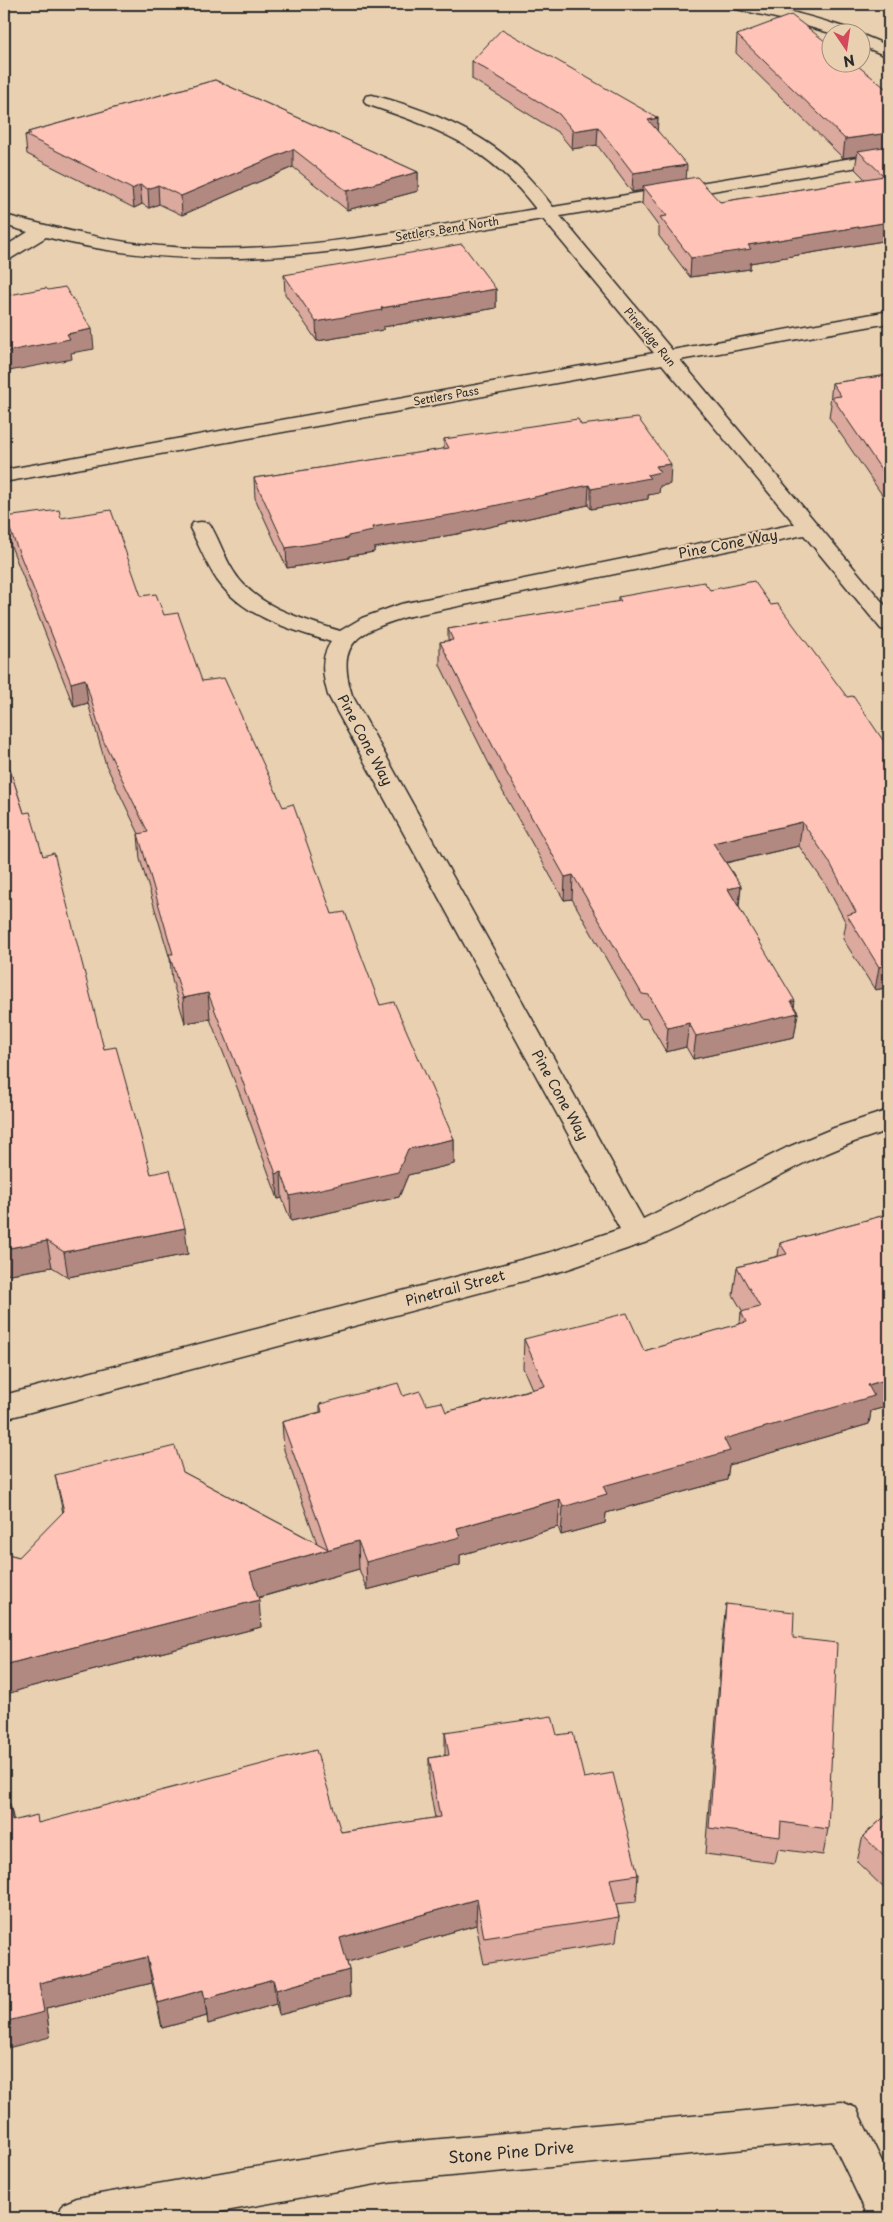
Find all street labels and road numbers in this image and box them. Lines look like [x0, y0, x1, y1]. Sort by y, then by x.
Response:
street label: Settlers Bend North [394, 212, 500, 245]
street label: Pineridge Run [620, 303, 680, 370]
street label: Settlers Pass [412, 381, 480, 410]
street label: Pine Cone Way [676, 524, 779, 563]
street label: Pine Cone Way [333, 690, 398, 789]
street label: Pine Cone Way [527, 1046, 594, 1144]
street label: Pinetrail Street [403, 1264, 507, 1311]
street label: Stone Pine Drive [447, 2134, 575, 2168]

